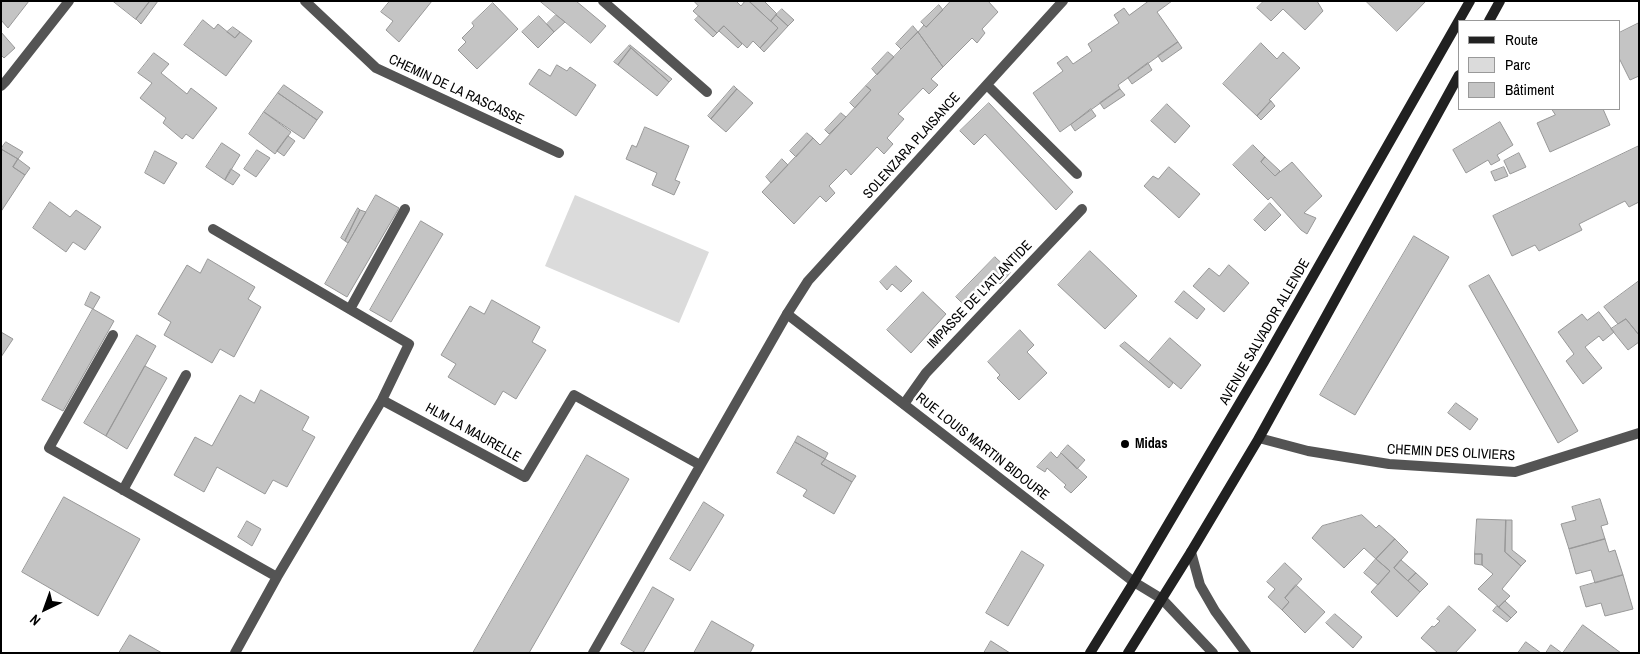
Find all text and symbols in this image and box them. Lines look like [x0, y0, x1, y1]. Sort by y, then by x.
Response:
legend [1458, 20, 1620, 110]
text: Route [1505, 29, 1538, 50]
street label: CHEMIN DE LA RASCASSE [386, 51, 526, 129]
text: Parc [1505, 54, 1530, 75]
text: Bâtiment [1505, 79, 1554, 100]
street label: SOLENZARA PLAISANCE [860, 89, 964, 203]
street label: IMPASSE DE L'ATLANTIDE [924, 238, 1036, 352]
street label: AVENUE SALVADOR ALLENDE [1216, 256, 1314, 408]
street label: RUE LOUIS MARTIN BIDOURE [912, 390, 1052, 504]
street label: HLM LA MAURELLE [422, 400, 524, 466]
place label: Midas [1135, 436, 1168, 452]
marker: Midas [1119, 438, 1131, 450]
street label: CHEMIN DES OLIVIERS [1387, 441, 1515, 465]
north arrow [20, 584, 70, 634]
text: N [26, 611, 44, 630]

